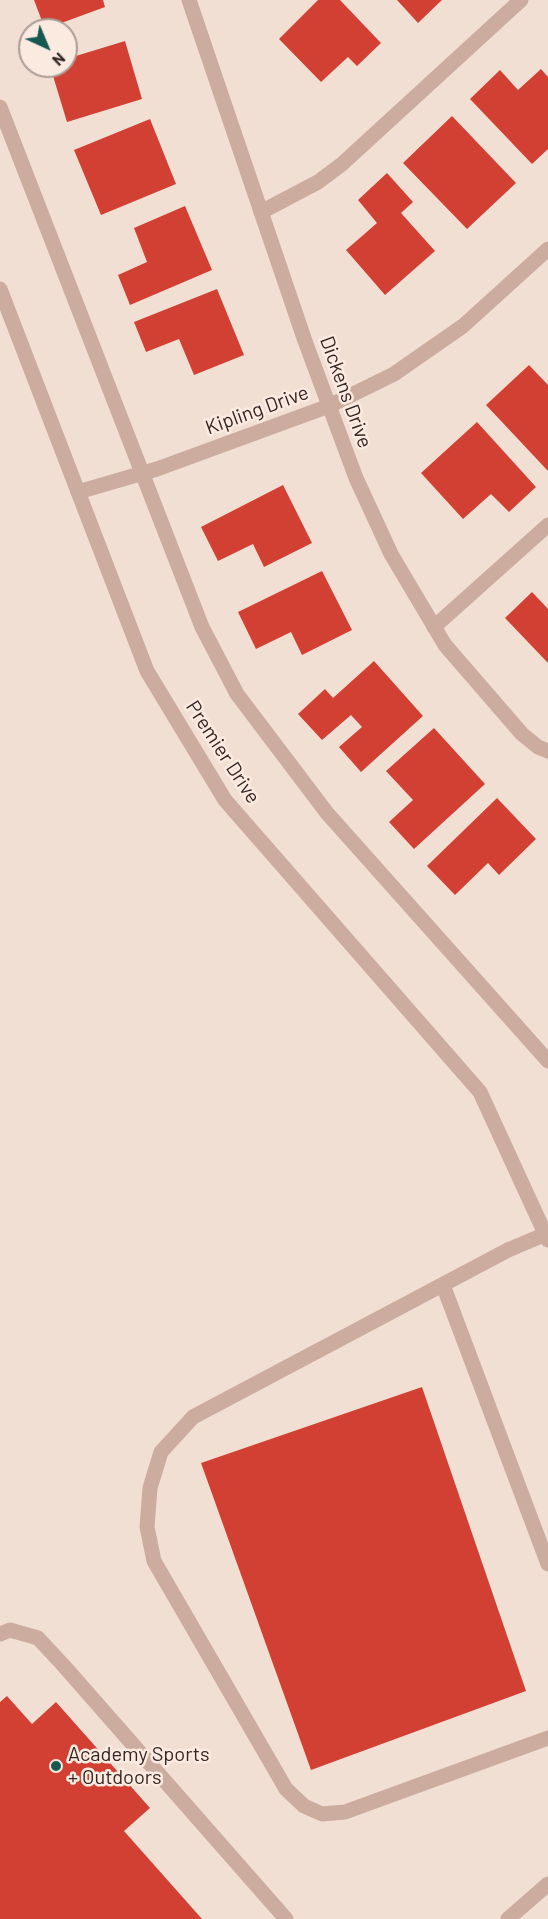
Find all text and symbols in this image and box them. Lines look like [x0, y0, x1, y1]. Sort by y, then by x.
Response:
north arrow [18, 18, 78, 78]
text: N [49, 49, 70, 70]
street label: Dickens Drive [315, 333, 377, 451]
street label: Kipling Drive [202, 380, 312, 440]
street label: Premier Drive [181, 696, 265, 808]
place label: Academy Sports + Outdoors [68, 1742, 210, 1789]
marker: Academy Sports + Outdoors [49, 1759, 63, 1773]

